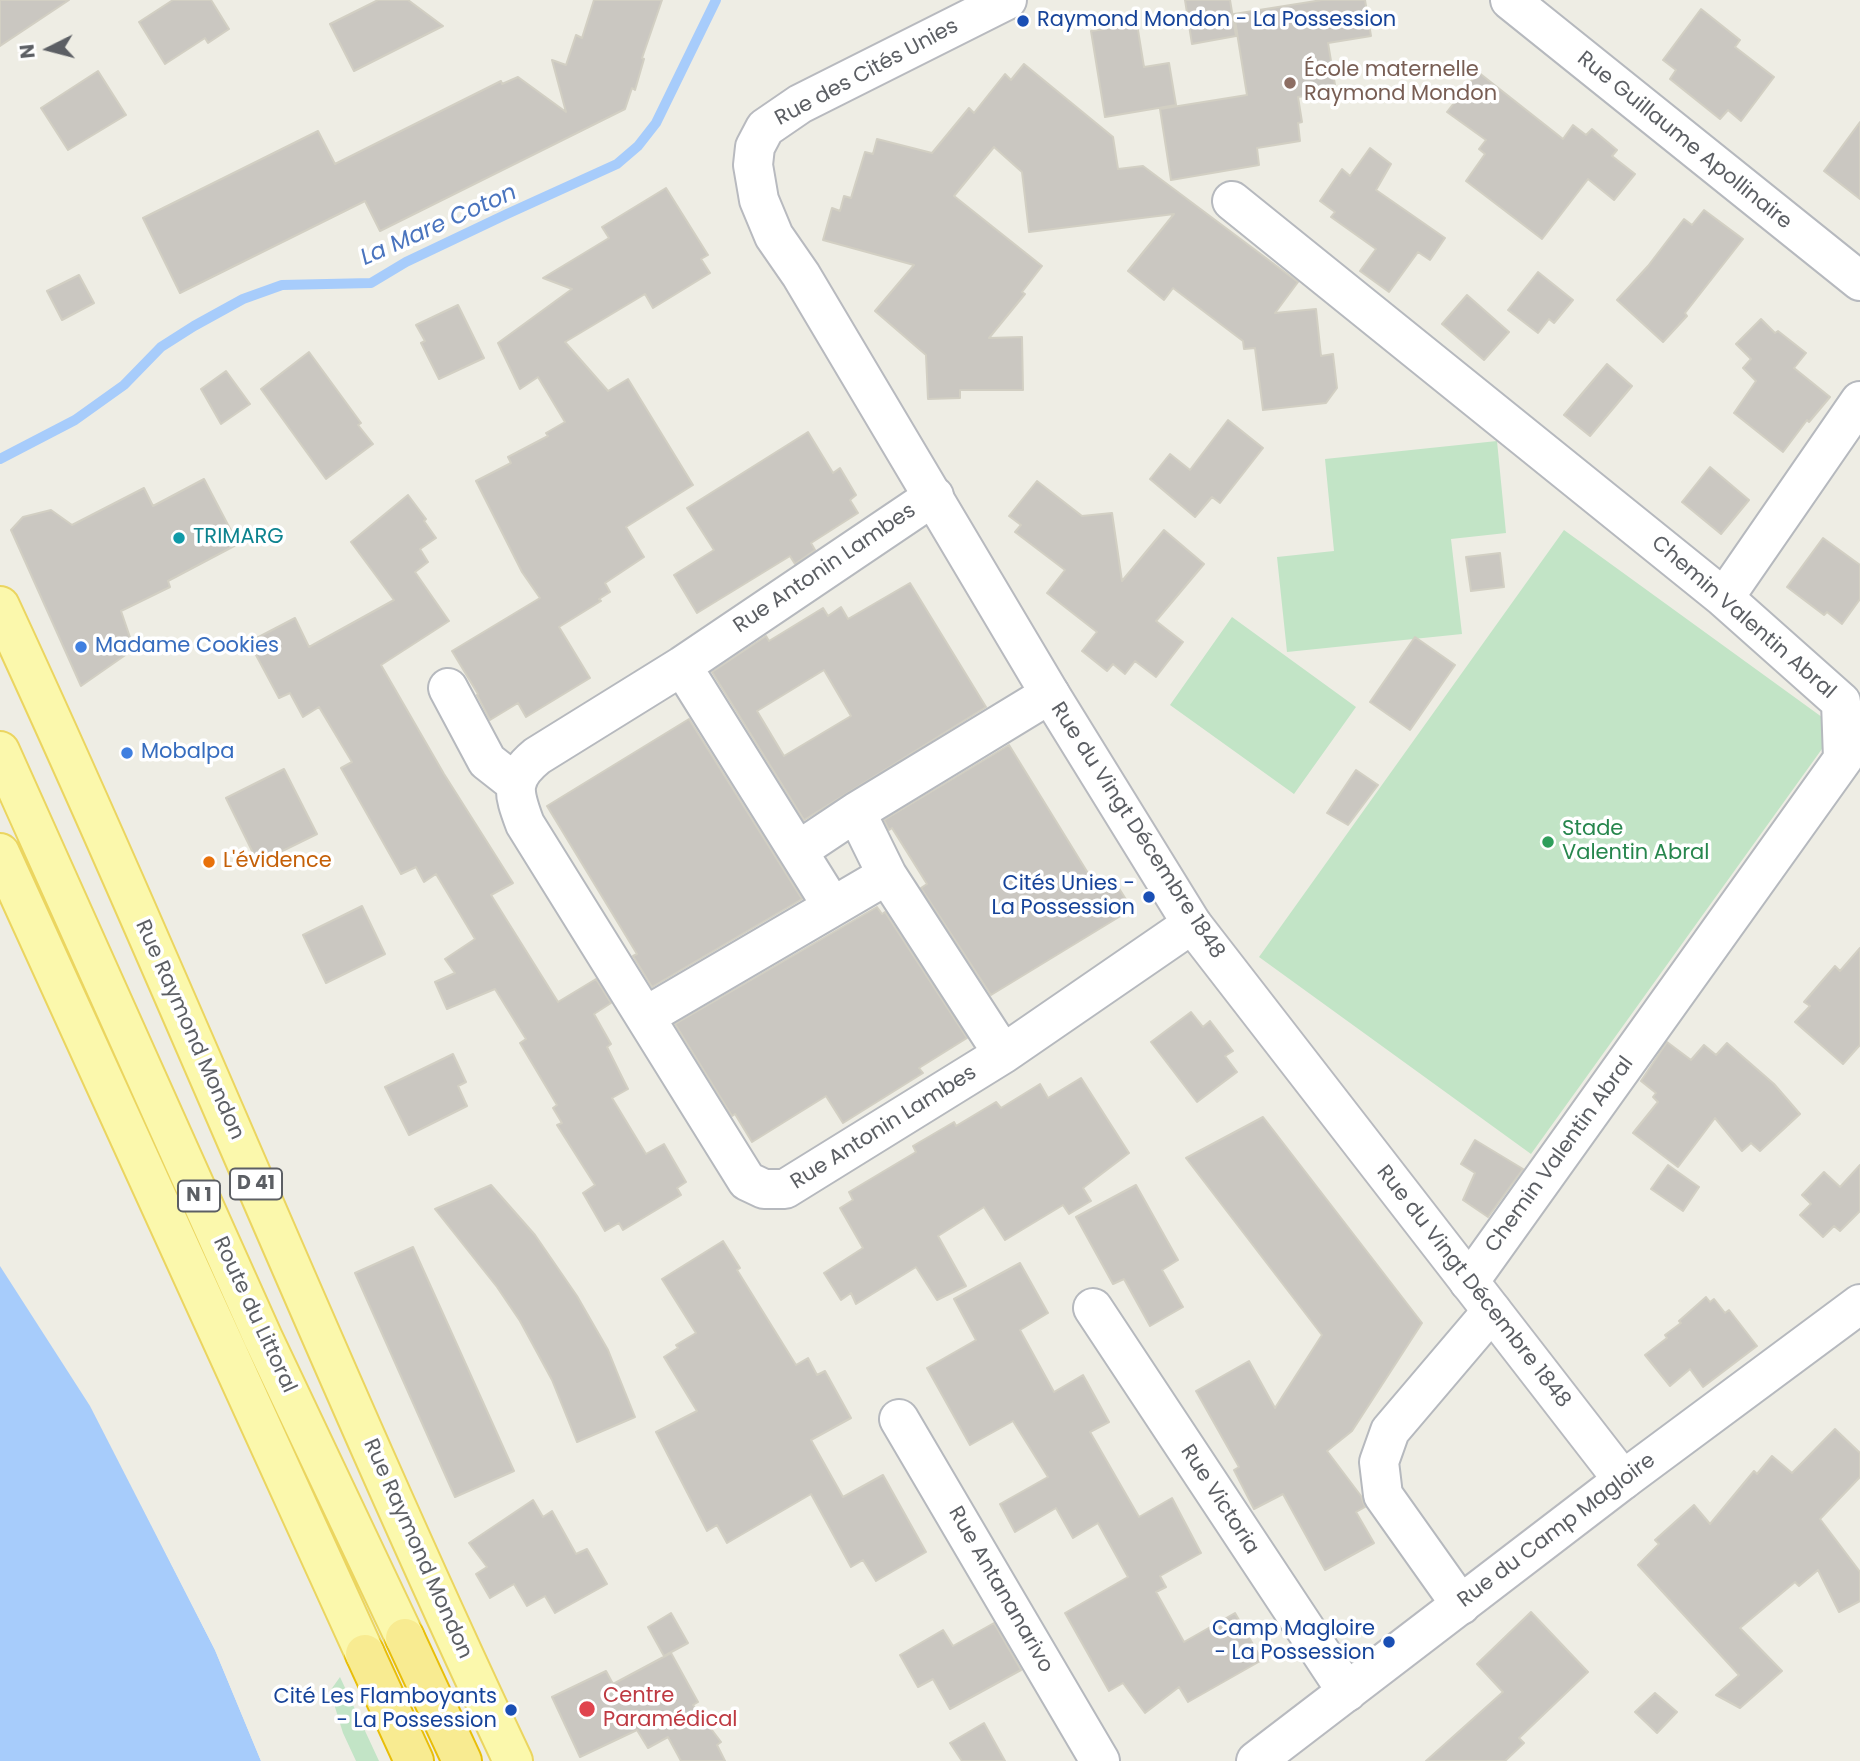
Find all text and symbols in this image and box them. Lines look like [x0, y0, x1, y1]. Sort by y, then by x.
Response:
place label: Raymond Mondon - La Possession [1037, 8, 1396, 34]
marker: Raymond Mondon - La Possession [1015, 13, 1031, 29]
north arrow [14, 14, 84, 84]
street label: Rue des Cités Unies [771, 14, 963, 132]
text: N [13, 43, 42, 60]
street label: Rue Guillaume Apollinaire [1572, 47, 1796, 235]
place label: École maternelle Raymond Mondon [1304, 58, 1497, 108]
marker: École maternelle Raymond Mondon [1282, 75, 1298, 91]
water label: La Mare Coton [357, 179, 521, 273]
street label: Rue Antonin Lambes [729, 499, 921, 639]
place label: TRIMARG [193, 525, 284, 551]
marker: TRIMARG [171, 530, 187, 546]
street label: Chemin Valentin Abral [1646, 531, 1840, 705]
place label: Madame Cookies [95, 634, 279, 660]
marker: Madame Cookies [73, 639, 89, 655]
street label: Rue du Vingt Décembre 1848 [1045, 698, 1229, 964]
place label: Mobalpa [141, 740, 234, 766]
marker: Mobalpa [119, 745, 135, 761]
place label: Stade Valentin Abral [1562, 817, 1709, 867]
marker: Stade Valentin Abral [1540, 834, 1556, 850]
place label: L'évidence [223, 849, 332, 875]
marker: L'évidence [201, 854, 217, 870]
place label: Cités Unies - La Possession [992, 872, 1135, 922]
marker: Cités Unies - La Possession [1141, 889, 1157, 905]
street label: Rue Raymond Mondon [129, 916, 249, 1144]
street label: Chemin Valentin Abral [1480, 1052, 1640, 1258]
street label: Rue Antonin Lambes [786, 1061, 982, 1195]
street label: Rue du Vingt Décembre 1848 [1371, 1161, 1575, 1413]
road number: D 41 [230, 1168, 282, 1200]
road number: N 1 [178, 1180, 220, 1212]
street label: Route du Littoral [207, 1233, 301, 1397]
street label: Rue Raymond Mondon [357, 1435, 477, 1663]
street label: Rue Victoria [1174, 1441, 1264, 1559]
street label: Rue du Camp Magloire [1453, 1448, 1661, 1614]
street label: Rue Antananarivo [942, 1502, 1058, 1678]
place label: Camp Magloire - La Possession [1212, 1617, 1375, 1667]
marker: Camp Magloire - La Possession [1381, 1634, 1397, 1650]
place label: Centre Paramédical [603, 1684, 738, 1734]
place label: Cité Les Flamboyants - La Possession [273, 1685, 497, 1735]
marker: Centre Paramédical [577, 1699, 597, 1719]
marker: Cité Les Flamboyants - La Possession [503, 1702, 519, 1718]

